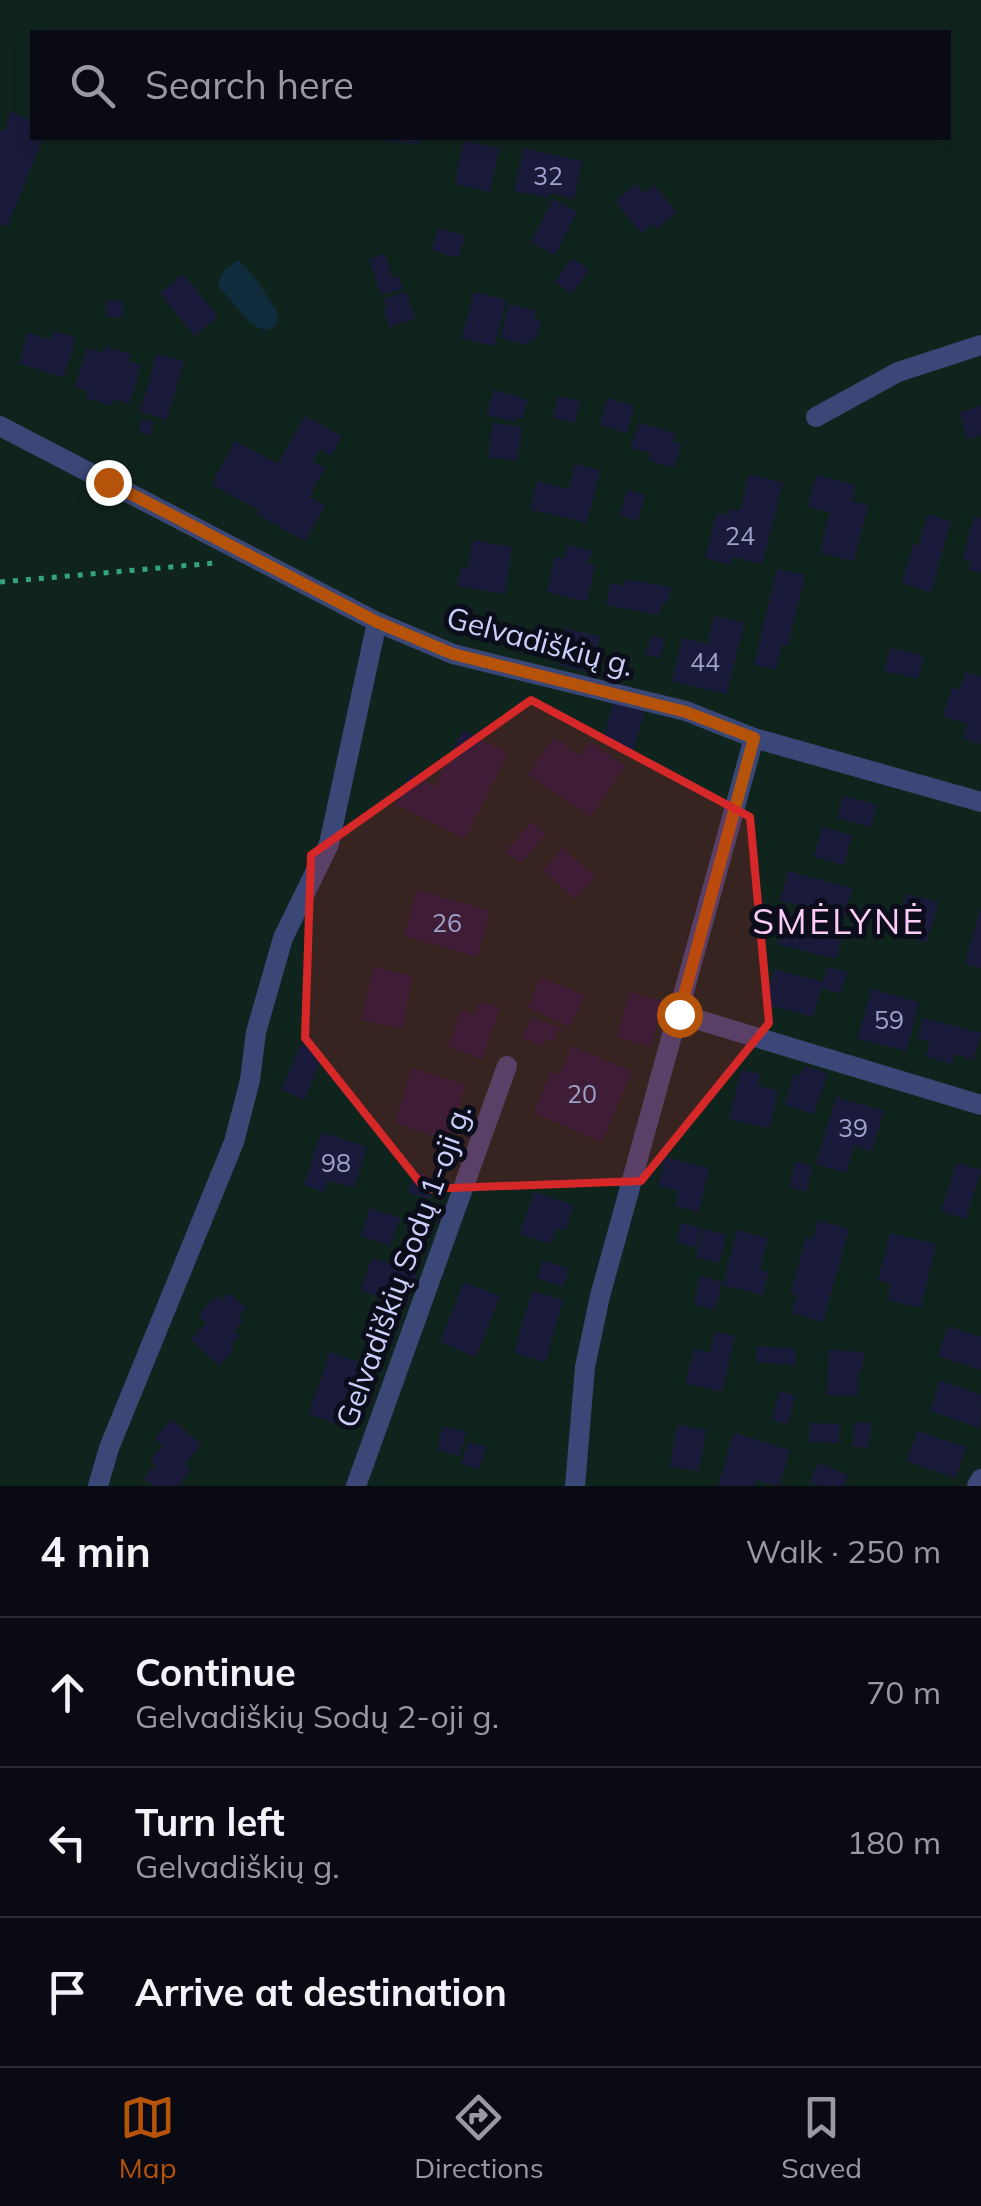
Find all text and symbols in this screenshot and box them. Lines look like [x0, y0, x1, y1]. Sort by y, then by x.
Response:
search box [30, 30, 951, 140]
icon: search [65, 58, 120, 113]
text: Search here [145, 61, 354, 109]
house number: 32 [533, 160, 563, 191]
route end [86, 460, 132, 506]
house number: 24 [725, 520, 755, 551]
street label: Gelvadiškių g. [443, 598, 638, 684]
house number: 44 [690, 646, 720, 677]
district label: SMĖLYNĖ [752, 899, 926, 943]
house number: 26 [432, 907, 462, 938]
route start [657, 992, 703, 1038]
house number: 59 [874, 1004, 904, 1035]
house number: 20 [567, 1078, 597, 1109]
street label: Gelvadiškių Sodų 1-oji g. [327, 1099, 479, 1432]
house number: 39 [838, 1112, 868, 1143]
house number: 98 [321, 1147, 351, 1178]
text: 4 min [40, 1525, 151, 1578]
text: Walk · 250 m [746, 1531, 941, 1571]
text: Continue [135, 1648, 296, 1696]
icon: ahead [40, 1665, 95, 1720]
text: 70 m [866, 1672, 941, 1712]
text: Gelvadiškių Sodų 2-oji g. [135, 1696, 499, 1736]
text: Turn left [135, 1798, 285, 1846]
icon: left [40, 1815, 95, 1870]
text: 180 m [847, 1822, 941, 1862]
text: Gelvadiškių g. [135, 1846, 339, 1886]
icon: arrive [40, 1965, 95, 2020]
text: Arrive at destination [135, 1968, 507, 2016]
tab: Map [119, 2090, 176, 2185]
tab: Directions [414, 2090, 544, 2185]
tab: Saved [781, 2090, 862, 2185]

